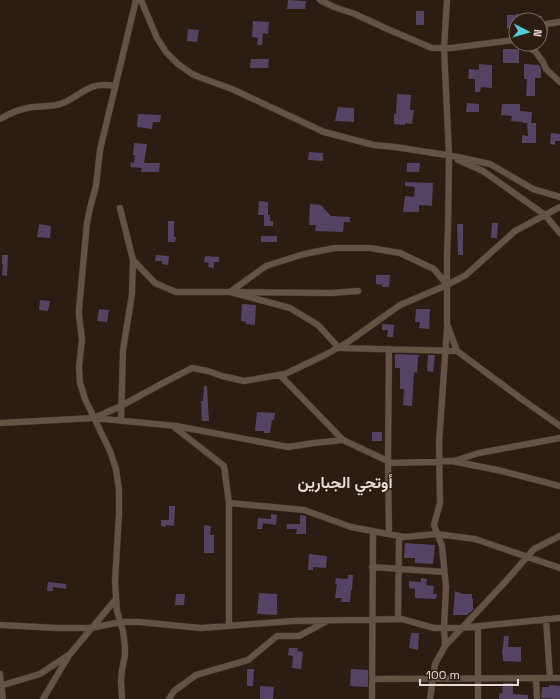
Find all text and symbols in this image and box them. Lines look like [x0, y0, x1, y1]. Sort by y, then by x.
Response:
north arrow [508, 12, 548, 52]
text: N [531, 29, 545, 37]
district label: أوتجي الجبارين [297, 472, 393, 496]
scale bar [420, 661, 518, 687]
text: 100 m [426, 667, 460, 683]

